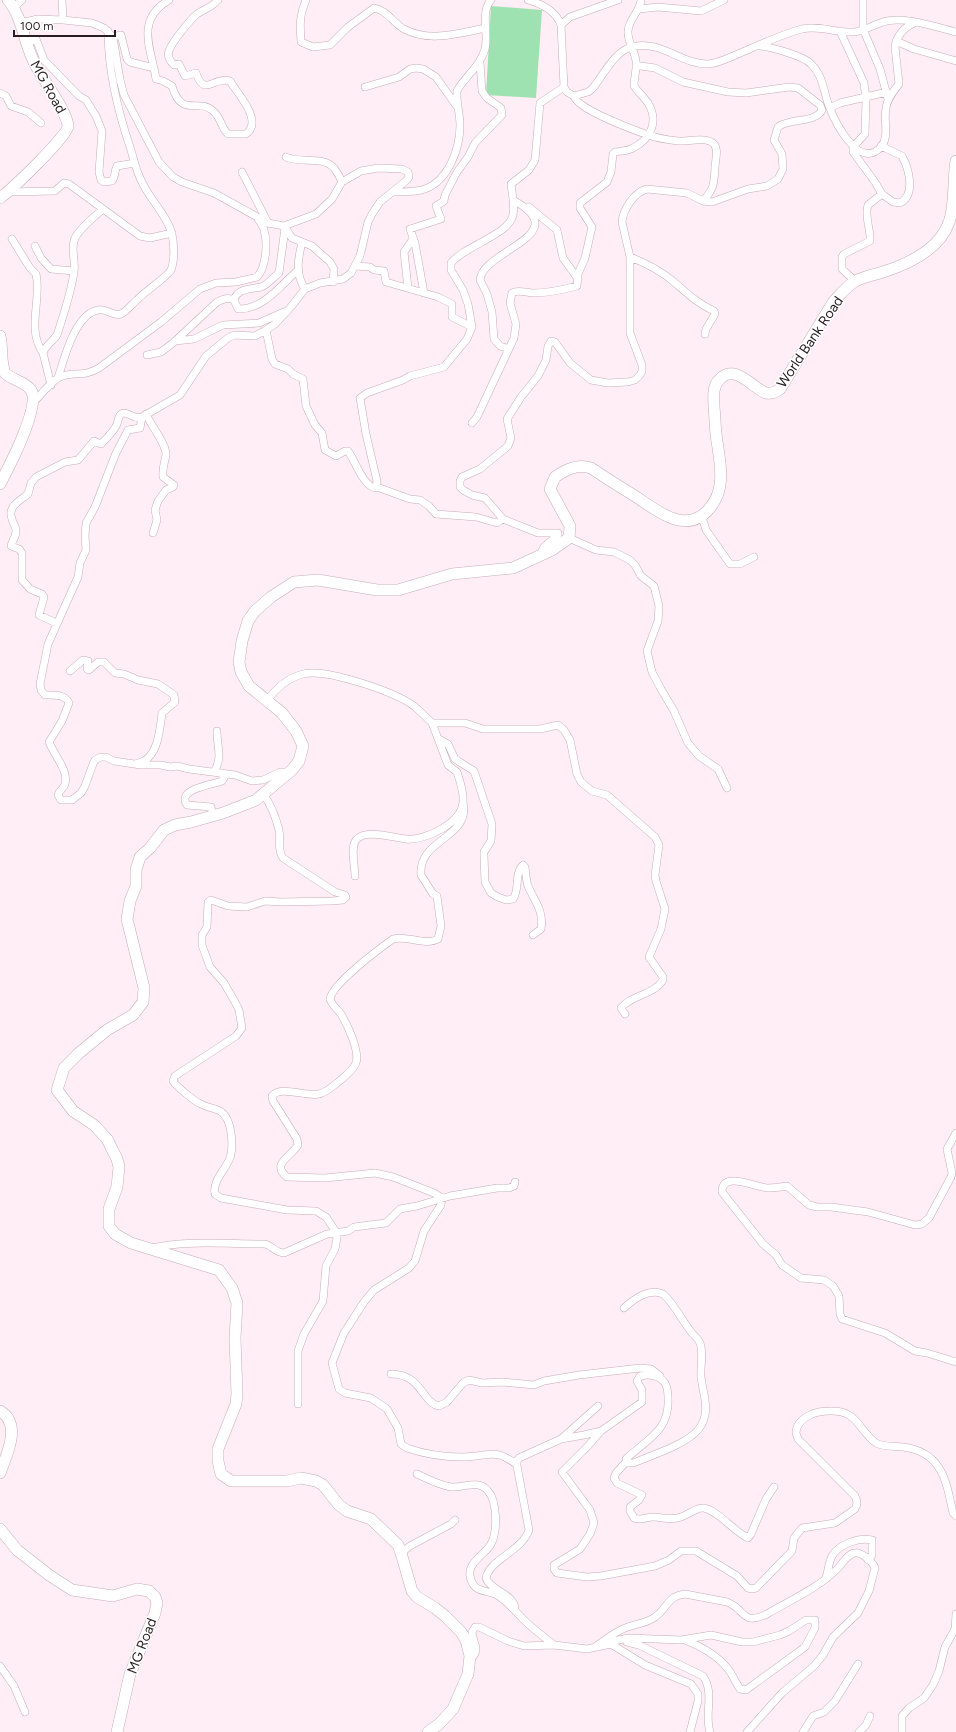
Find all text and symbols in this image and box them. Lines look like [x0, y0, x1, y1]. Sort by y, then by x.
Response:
scale bar [14, 12, 115, 38]
text: 100 m [20, 19, 54, 33]
street label: MG Road [26, 57, 70, 117]
street label: World Bank Road [773, 293, 847, 391]
street label: MG Road [124, 1616, 160, 1676]

